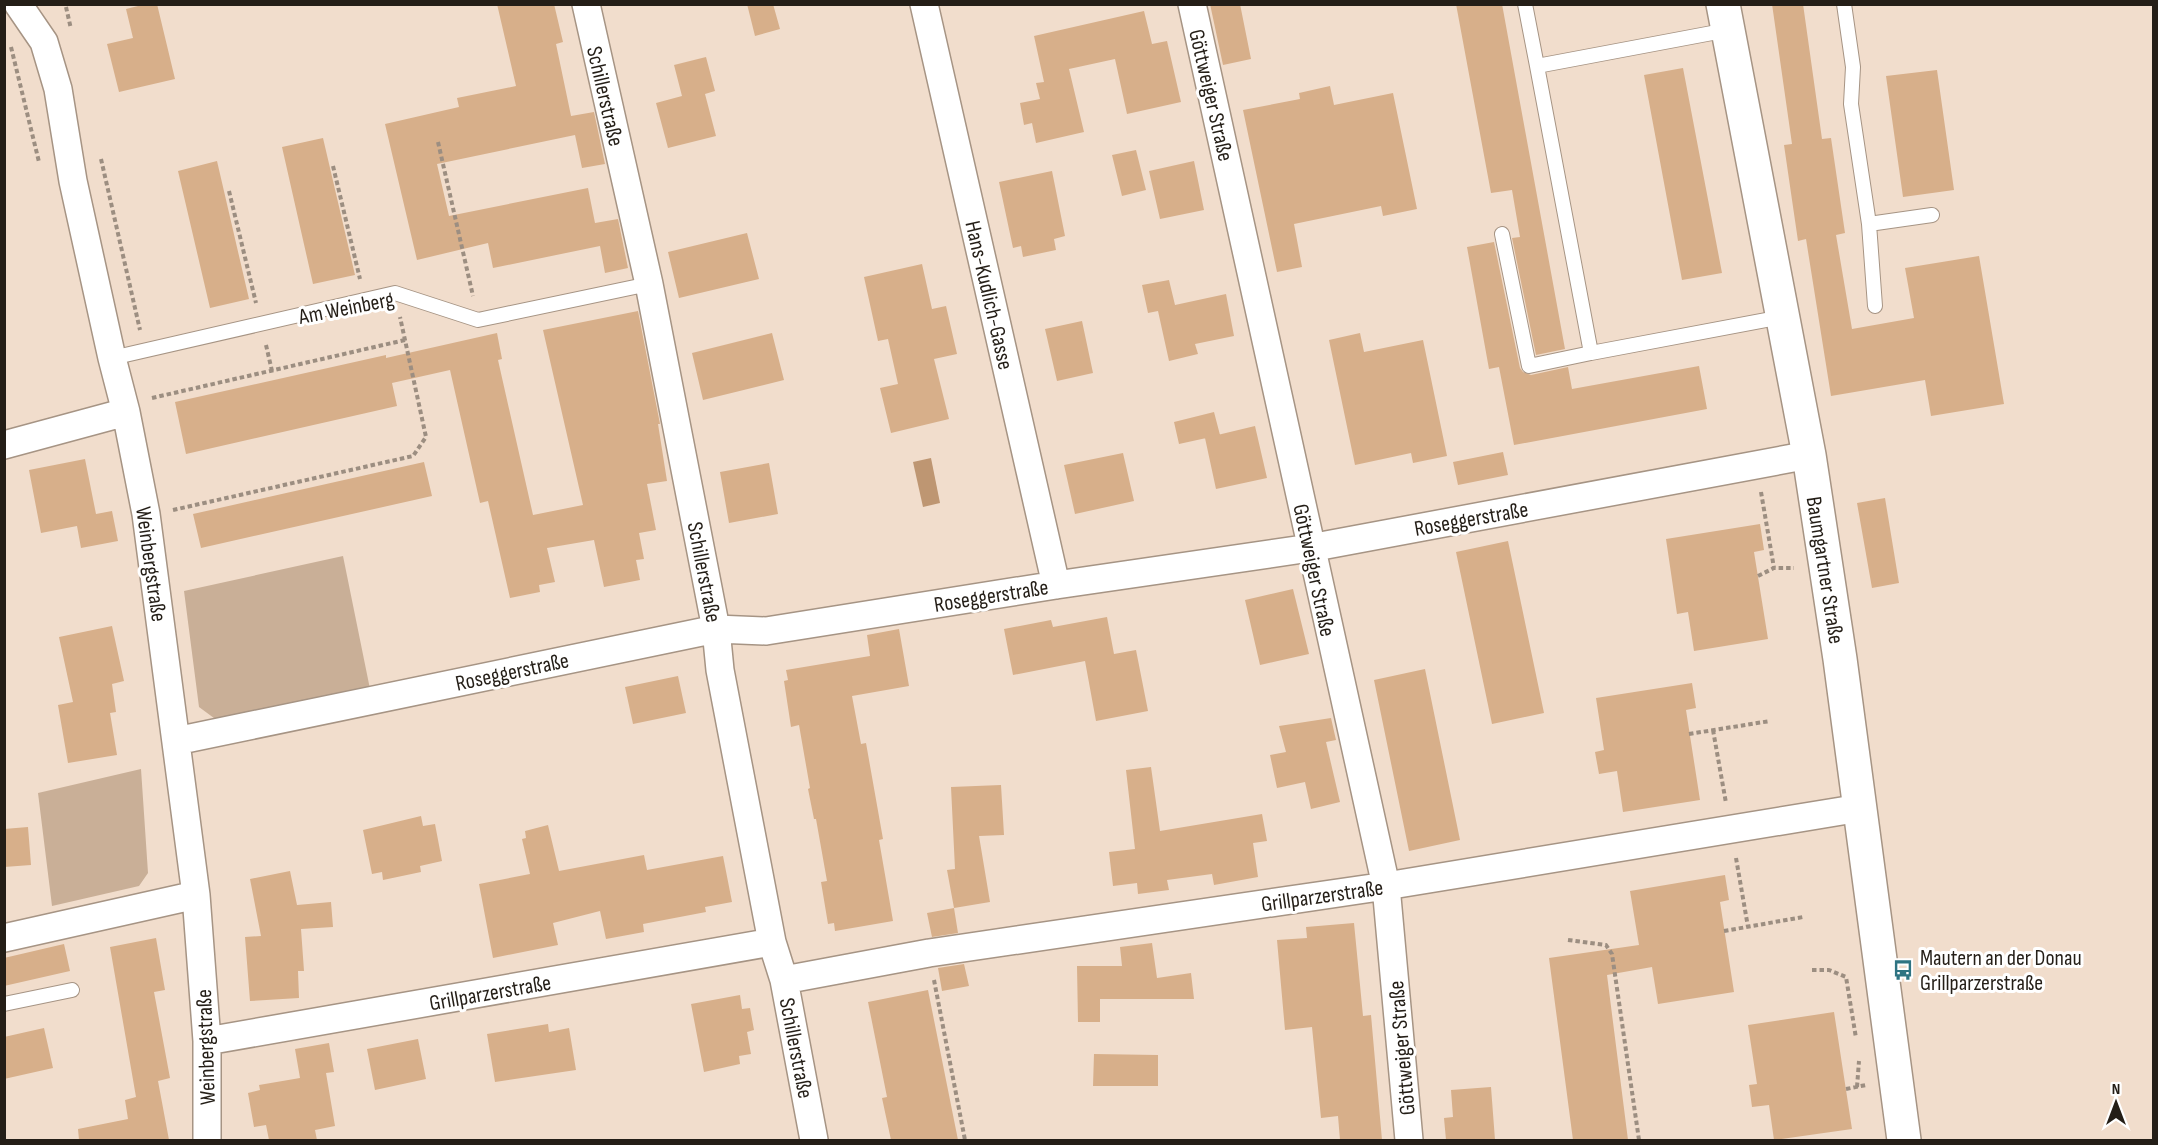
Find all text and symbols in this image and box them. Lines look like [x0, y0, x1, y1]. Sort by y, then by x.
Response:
street label: Göttweiger Straße [1182, 27, 1239, 164]
street label: Schillerstraße [580, 44, 629, 149]
street label: Hans-Kudlich-Gasse [958, 218, 1019, 372]
street label: Am Weinberg [295, 286, 396, 331]
street label: Baumgartner Straße [1800, 495, 1849, 646]
street label: Roseggerstraße [1412, 496, 1530, 543]
street label: Göttweiger Straße [1286, 502, 1341, 639]
street label: Weinbergstraße [129, 505, 172, 623]
street label: Schillerstraße [681, 520, 726, 625]
street label: Roseggerstraße [932, 574, 1050, 619]
street label: Roseggerstraße [453, 647, 571, 698]
street label: Grillparzerstraße [1259, 875, 1385, 918]
place label: Mautern an der Donau Grillparzerstraße [1920, 945, 2082, 997]
bus stop icon: Mautern an der Donau Grillparzerstraße [1891, 958, 1915, 982]
street label: Grillparzerstraße [427, 969, 553, 1017]
street label: Göttweiger Straße [1383, 980, 1422, 1116]
street label: Weinbergstraße [191, 989, 222, 1105]
street label: Schillerstraße [773, 996, 818, 1101]
north arrow [2086, 1073, 2146, 1133]
text: N [2112, 1080, 2120, 1099]

